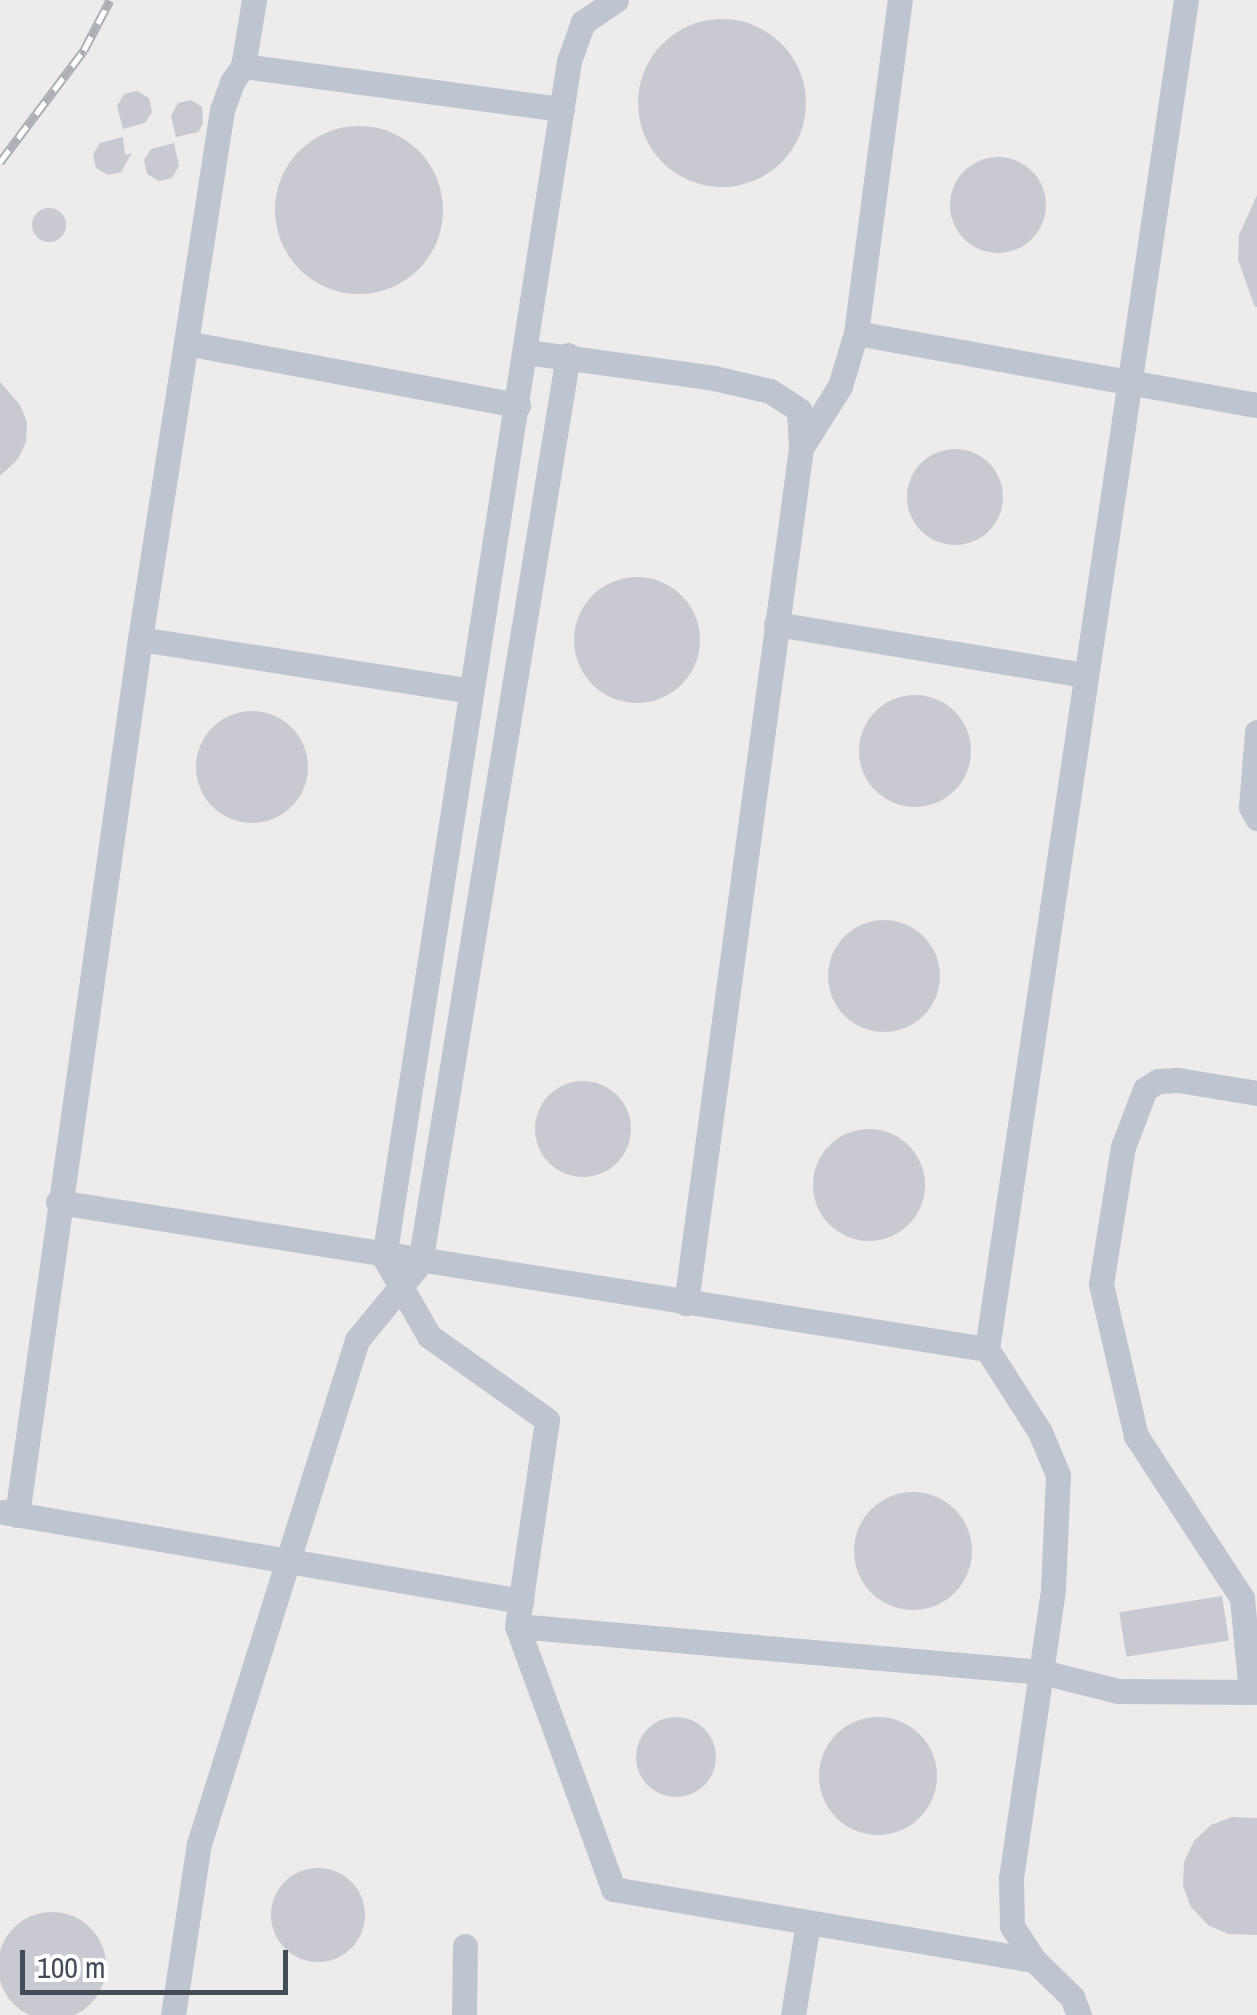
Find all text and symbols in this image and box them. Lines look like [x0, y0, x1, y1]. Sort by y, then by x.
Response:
scale bar [25, 1930, 292, 1992]
text: 100 m [37, 1947, 105, 1987]

